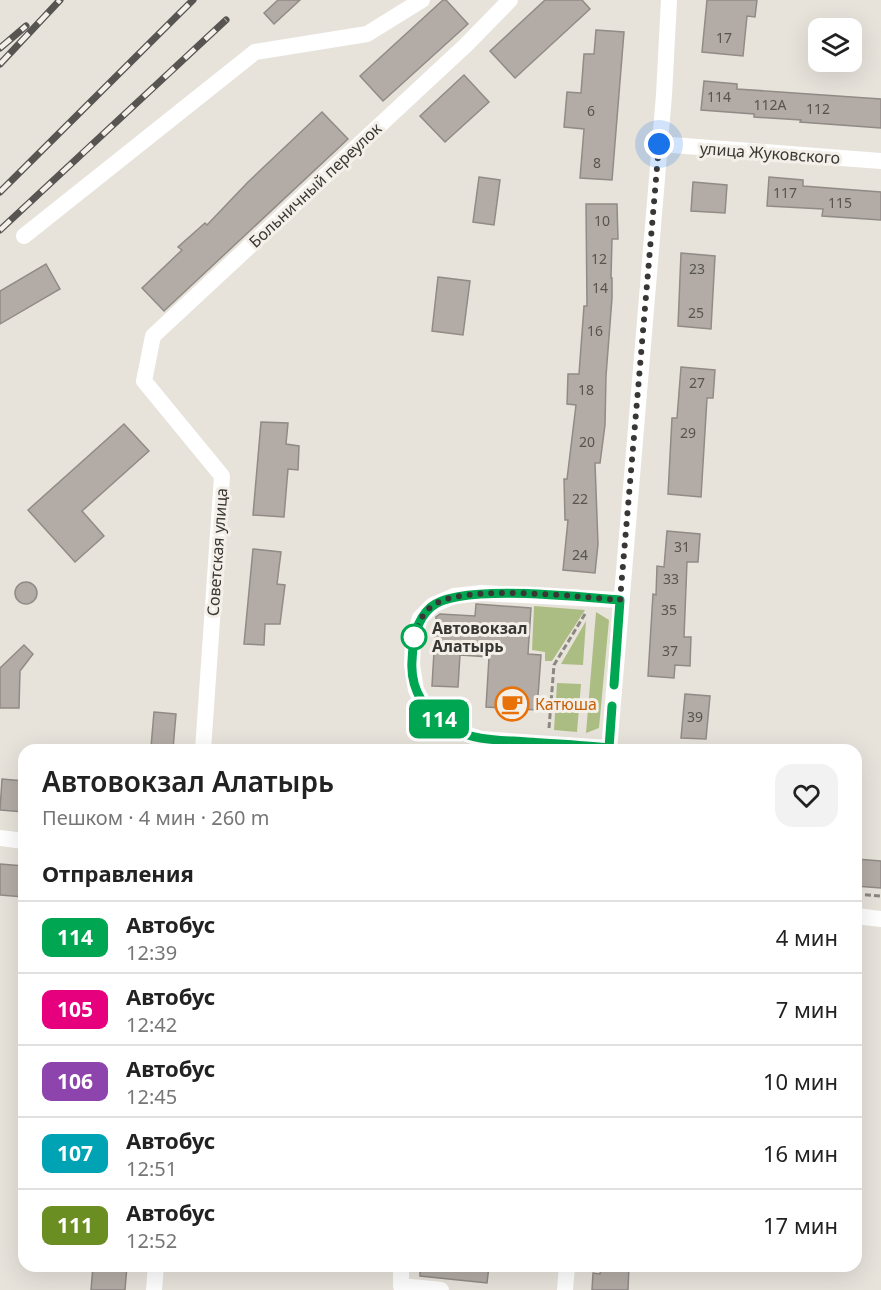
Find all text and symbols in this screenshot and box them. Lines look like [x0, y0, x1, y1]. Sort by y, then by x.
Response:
map controls [808, 18, 862, 72]
button: layers [808, 18, 862, 72]
house number: 17 [716, 28, 732, 47]
house number: 114 [707, 87, 731, 106]
house number: 112А [754, 95, 787, 114]
house number: 112 [806, 99, 830, 118]
house number: 6 [587, 101, 595, 120]
street label: Больничный переулок [244, 117, 386, 252]
your location [644, 129, 674, 159]
street label: улица Жуковского [699, 137, 841, 169]
house number: 8 [593, 153, 601, 172]
house number: 117 [773, 183, 797, 202]
house number: 115 [828, 193, 852, 212]
house number: 10 [594, 211, 610, 230]
house number: 12 [591, 249, 607, 268]
house number: 23 [689, 259, 705, 278]
house number: 14 [592, 278, 608, 297]
house number: 25 [688, 303, 704, 322]
house number: 16 [587, 321, 603, 340]
house number: 27 [689, 373, 705, 392]
house number: 18 [578, 380, 594, 399]
house number: 29 [680, 423, 696, 442]
house number: 20 [579, 432, 595, 451]
street label: Советская улица [202, 487, 232, 617]
house number: 22 [572, 489, 588, 508]
house number: 31 [674, 537, 690, 556]
house number: 24 [572, 545, 588, 564]
house number: 33 [663, 569, 679, 588]
house number: 35 [661, 600, 677, 619]
place label: Автовокзал Алатырь [432, 617, 527, 657]
marker: Автовокзал Алатырь [401, 624, 427, 650]
house number: 37 [662, 641, 678, 660]
cafe icon: Катюша [494, 686, 530, 722]
place label: Катюша [535, 693, 597, 715]
line badge: 114 [404, 700, 474, 738]
text: 114 [421, 705, 457, 733]
house number: 39 [687, 707, 703, 726]
text: Автовокзал Алатырь [42, 762, 334, 800]
button: heart [775, 764, 838, 827]
text: Пешком · 4 мин · 260 m [42, 804, 269, 831]
text: Отправления [42, 858, 194, 888]
text: Автобус [126, 909, 215, 939]
text: 4 мин [776, 922, 838, 952]
text: 114 [57, 923, 93, 951]
text: 12:39 [126, 939, 177, 966]
text: Автобус [126, 981, 215, 1011]
text: 7 мин [776, 994, 838, 1024]
text: 105 [57, 995, 93, 1023]
text: 12:42 [126, 1011, 177, 1038]
text: Автобус [126, 1053, 215, 1083]
text: 10 мин [763, 1066, 838, 1096]
text: 106 [57, 1067, 93, 1095]
text: 12:45 [126, 1083, 177, 1110]
text: Автобус [126, 1125, 215, 1155]
text: 16 мин [763, 1138, 838, 1168]
text: 107 [57, 1139, 93, 1167]
text: 12:51 [126, 1155, 177, 1182]
text: Автобус [126, 1197, 215, 1227]
text: 17 мин [763, 1210, 838, 1240]
text: 111 [57, 1211, 93, 1239]
text: 12:52 [126, 1227, 177, 1254]

